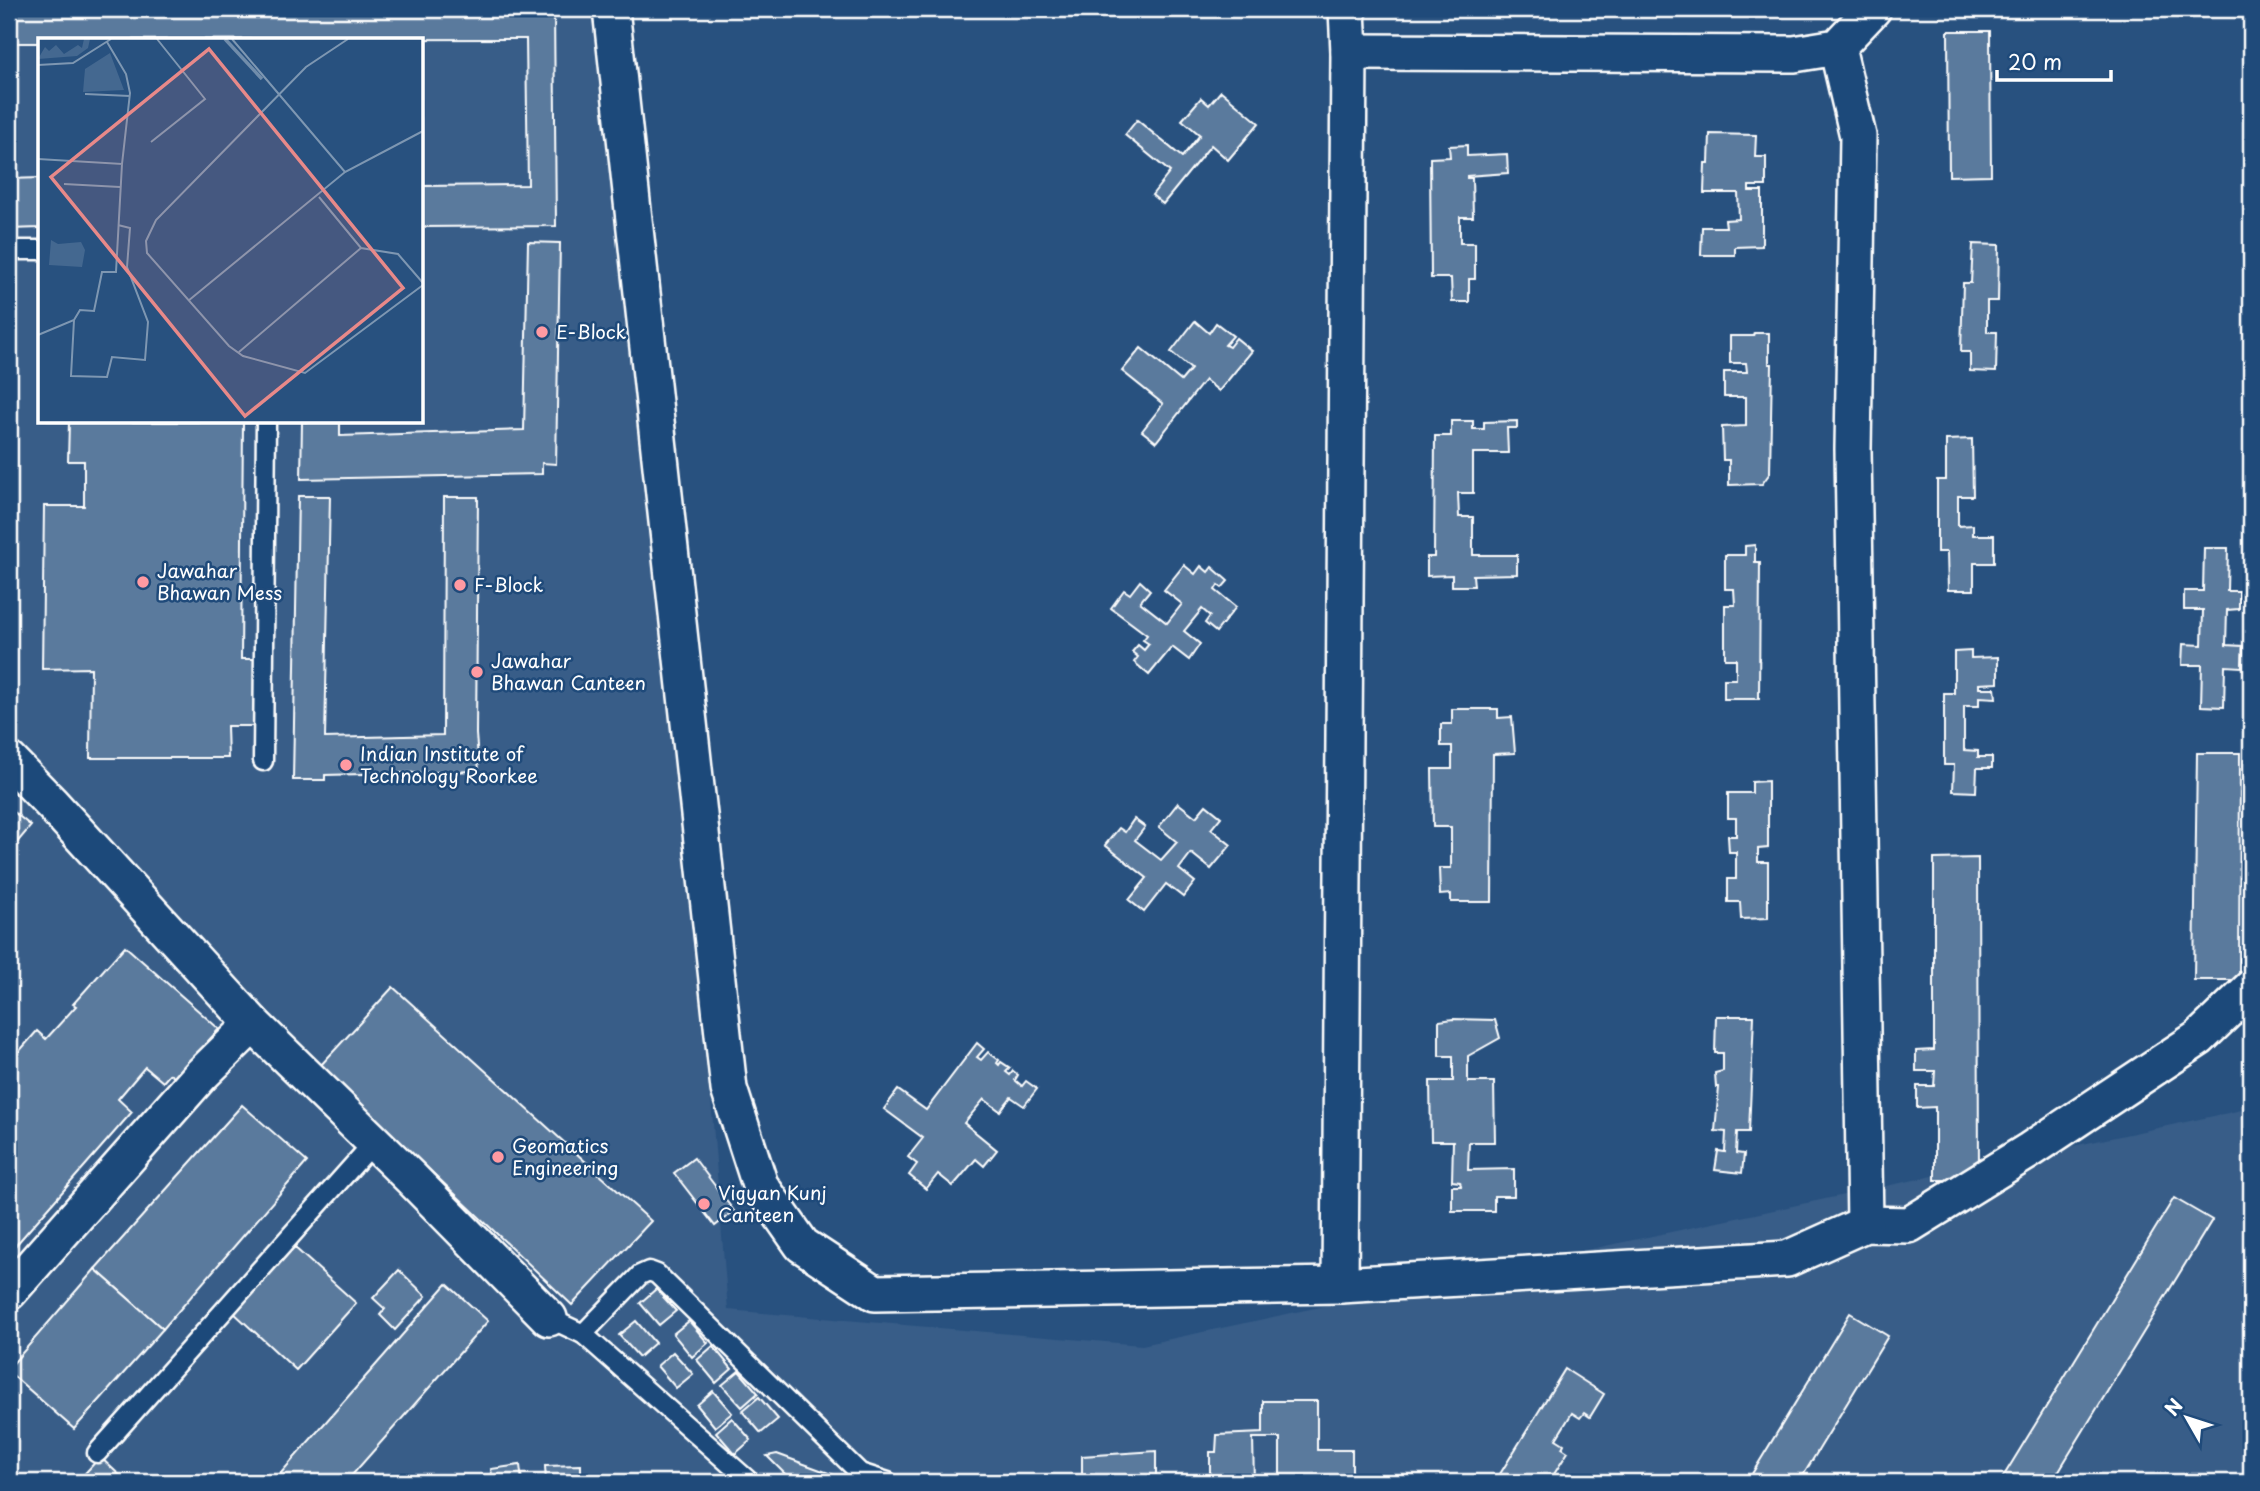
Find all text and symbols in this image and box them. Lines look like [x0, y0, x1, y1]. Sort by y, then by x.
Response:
inset map [38, 38, 424, 424]
scale bar [1997, 38, 2111, 82]
text: 20 m [2008, 45, 2062, 77]
place label: E-Block [556, 317, 627, 345]
marker: E-Block [534, 324, 550, 340]
place label: Jawahar Bhawan Mess [157, 556, 282, 606]
place label: F-Block [474, 570, 543, 598]
marker: Jawahar Bhawan Mess [135, 574, 151, 590]
marker: F-Block [452, 577, 468, 593]
place label: Jawahar Bhawan Canteen [491, 646, 646, 696]
marker: Jawahar Bhawan Canteen [469, 664, 485, 680]
place label: Indian Institute of Technology Roorkee [360, 739, 538, 789]
marker: Indian Institute of Technology Roorkee [338, 757, 354, 773]
place label: Geomatics Engineering [512, 1131, 618, 1181]
marker: Geomatics Engineering [490, 1149, 506, 1165]
place label: Vigyan Kunj Canteen [718, 1178, 827, 1228]
marker: Vigyan Kunj Canteen [696, 1196, 712, 1212]
north arrow [2152, 1382, 2222, 1452]
text: N [2157, 1392, 2189, 1421]

